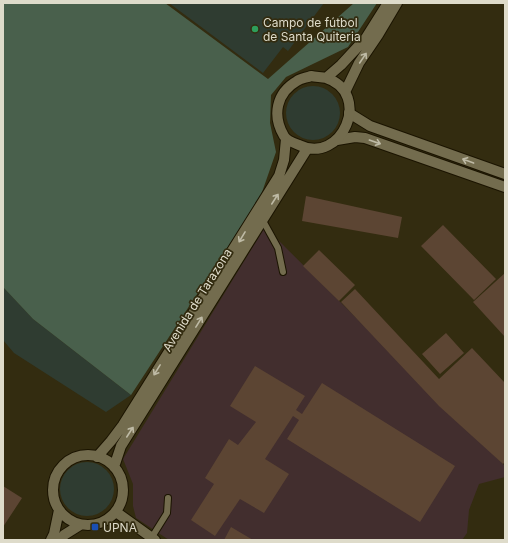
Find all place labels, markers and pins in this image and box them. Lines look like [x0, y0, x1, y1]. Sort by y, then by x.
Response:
place label: Campo de fútbol de Santa Quiteria [263, 15, 361, 44]
marker: Campo de fútbol de Santa Quiteria [250, 24, 260, 34]
place label: UPNA [103, 520, 137, 535]
marker: UPNA [90, 522, 100, 532]

